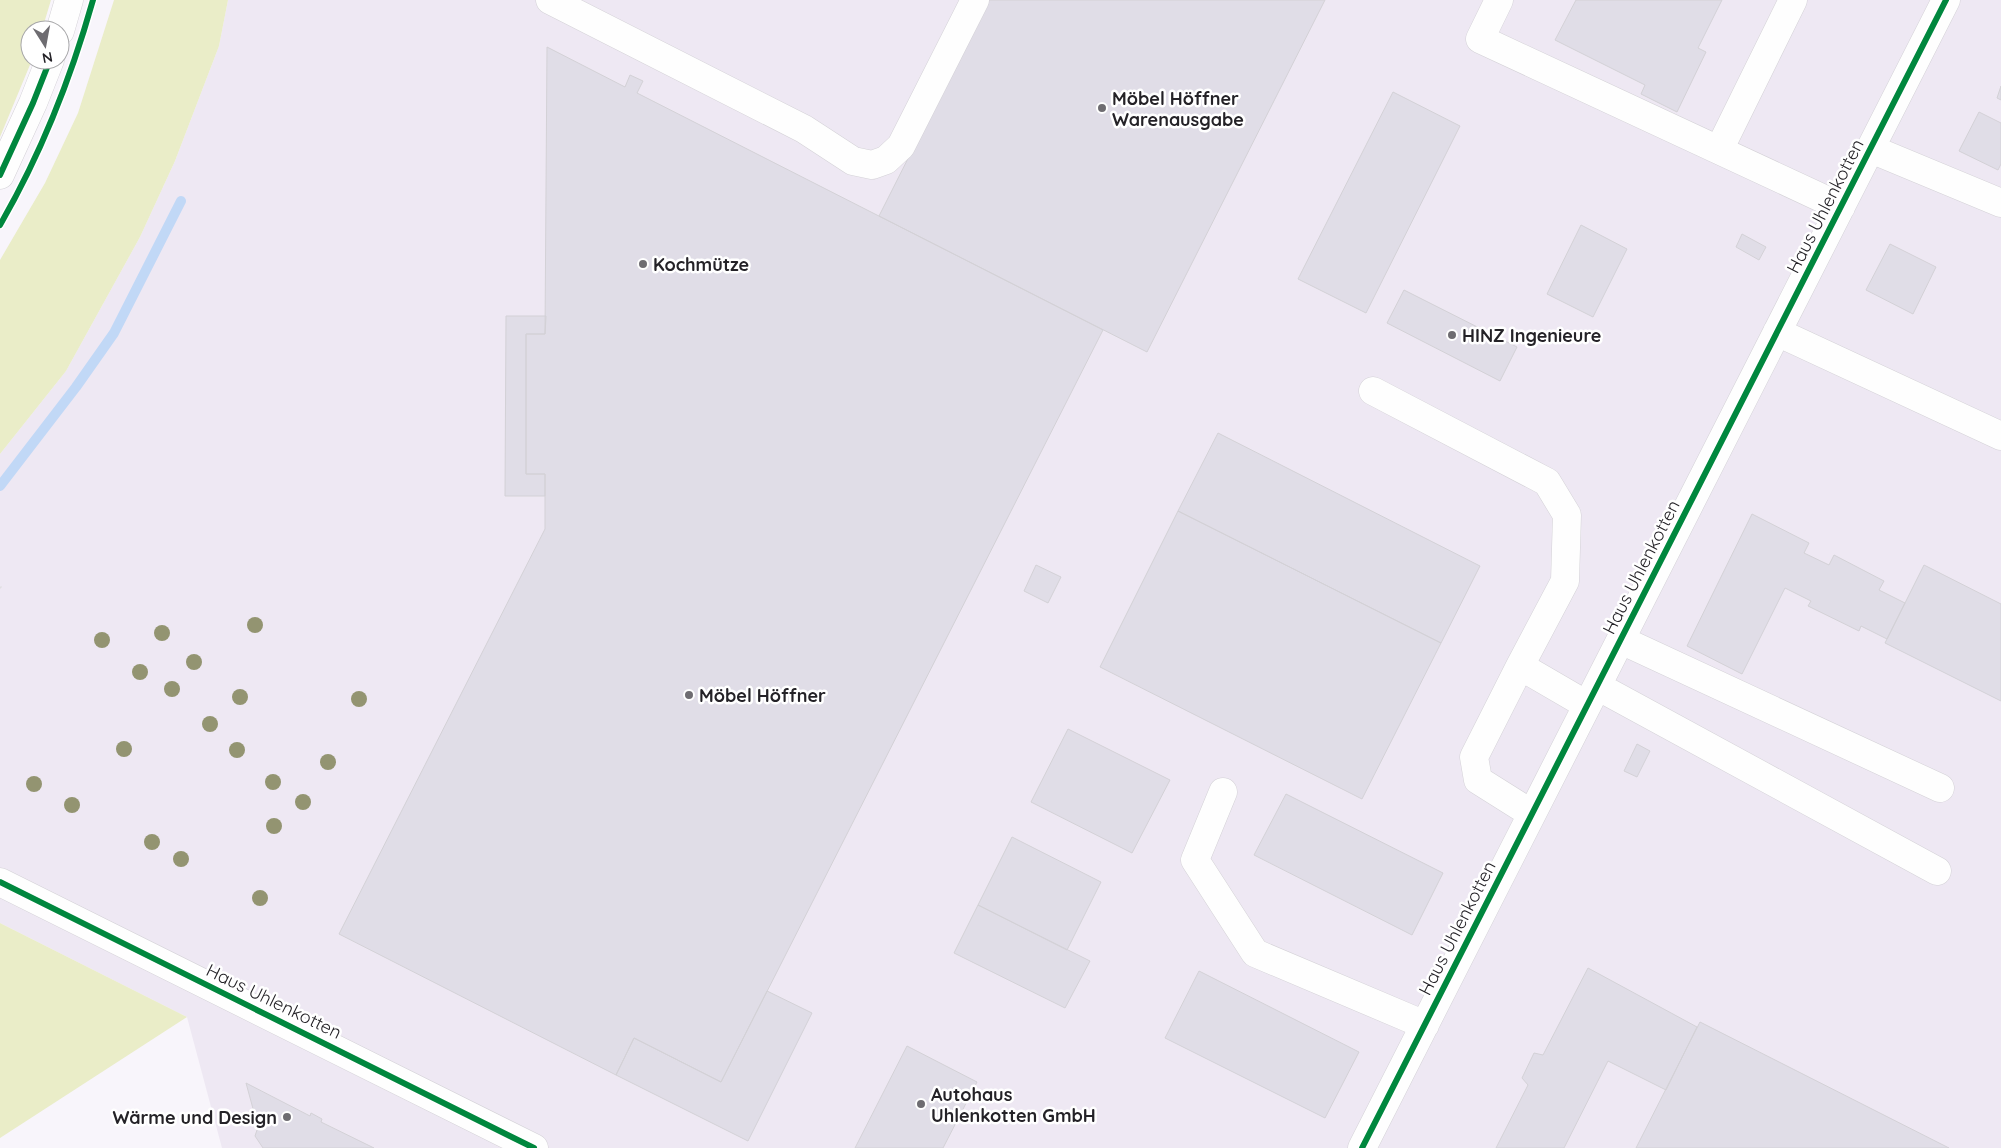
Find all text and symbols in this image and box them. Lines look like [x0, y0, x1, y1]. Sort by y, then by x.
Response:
north arrow [20, 20, 70, 70]
text: N [41, 48, 54, 68]
place label: Möbel Höffner Warenausgabe [1112, 87, 1244, 131]
marker: Möbel Höffner Warenausgabe [1096, 102, 1108, 114]
street label: Haus Uhlenkotten [1781, 135, 1869, 277]
place label: Kochmütze [653, 253, 749, 276]
marker: Kochmütze [637, 258, 649, 270]
place label: HINZ Ingenieure [1462, 324, 1601, 347]
marker: HINZ Ingenieure [1446, 329, 1458, 341]
street label: Haus Uhlenkotten [1597, 496, 1685, 638]
place label: Möbel Höffner [699, 684, 826, 707]
marker: Möbel Höffner [683, 689, 695, 701]
street label: Haus Uhlenkotten [1413, 857, 1501, 999]
street label: Haus Uhlenkotten [203, 958, 345, 1044]
place label: Autohaus Uhlenkotten GmbH [931, 1083, 1096, 1127]
marker: Autohaus Uhlenkotten GmbH [915, 1098, 927, 1110]
place label: Wärme und Design [112, 1106, 277, 1129]
marker: Wärme und Design [281, 1111, 293, 1123]

